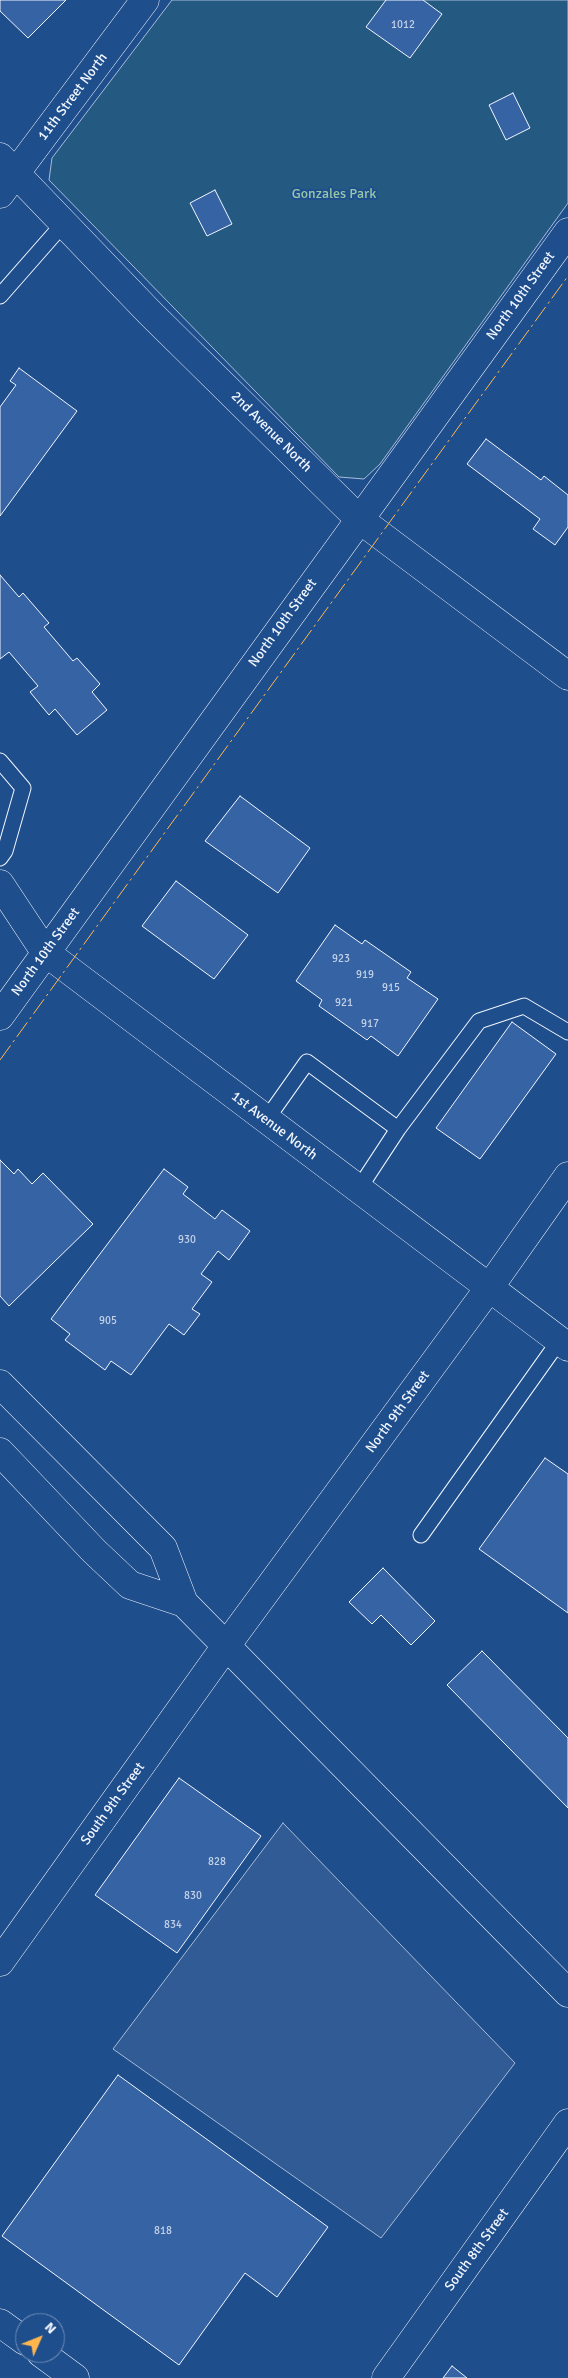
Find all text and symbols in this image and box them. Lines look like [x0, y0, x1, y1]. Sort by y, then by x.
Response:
house number: 1012 [391, 18, 415, 32]
street label: 11th Street North [35, 50, 111, 144]
park label: Gonzales Park [292, 186, 376, 202]
street label: North 10th Street [483, 249, 559, 343]
street label: 2nd Avenue North [227, 388, 315, 476]
street label: North 10th Street [245, 576, 321, 670]
street label: North 10th Street [8, 905, 84, 999]
house number: 923 [332, 952, 350, 966]
house number: 919 [356, 968, 374, 982]
house number: 915 [382, 981, 400, 995]
house number: 921 [335, 996, 353, 1010]
house number: 917 [361, 1017, 379, 1031]
street label: 1st Avenue North [228, 1088, 320, 1164]
house number: 930 [178, 1233, 196, 1247]
house number: 905 [99, 1314, 117, 1328]
street label: North 9th Street [363, 1368, 433, 1456]
street label: South 9th Street [77, 1759, 149, 1849]
house number: 828 [208, 1855, 226, 1869]
house number: 830 [184, 1889, 202, 1903]
house number: 834 [164, 1918, 182, 1932]
street label: South 8th Street [441, 2205, 513, 2295]
house number: 818 [154, 2224, 172, 2238]
north arrow [15, 2313, 65, 2363]
text: N [41, 2319, 60, 2337]

